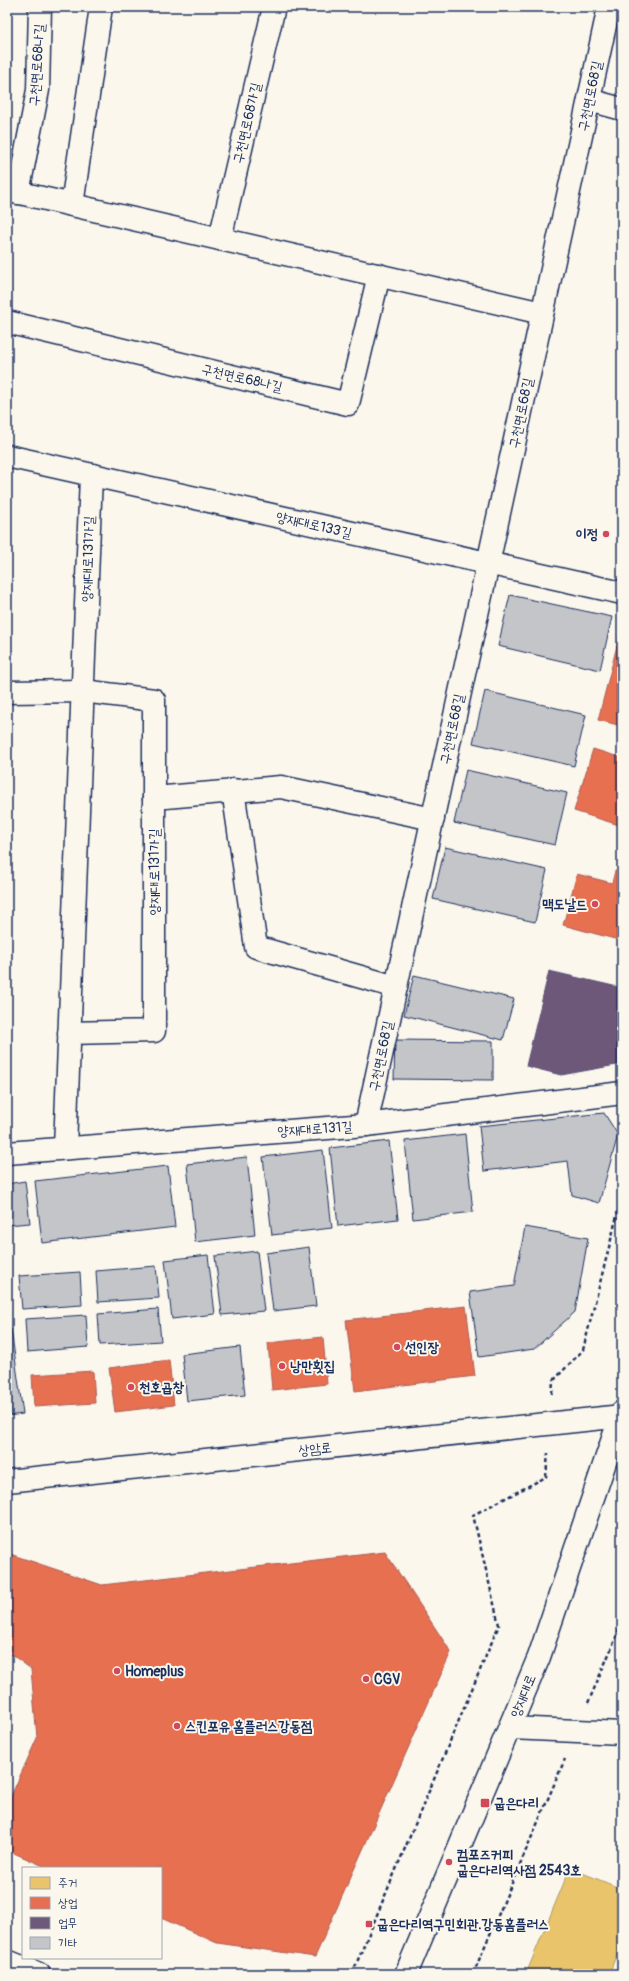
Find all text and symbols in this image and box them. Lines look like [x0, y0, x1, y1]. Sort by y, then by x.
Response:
street label: 구천면로68나길 [26, 22, 48, 107]
street label: 구천면로68길 [574, 59, 606, 133]
street label: 구천면로68가길 [229, 80, 265, 165]
street label: 구천면로68나길 [200, 360, 285, 396]
street label: 구천면로68길 [505, 376, 537, 450]
street label: 양재대로133길 [274, 508, 354, 542]
street label: 양재대로131가길 [78, 515, 98, 602]
place label: 이정 [575, 526, 598, 543]
marker: 이정 [601, 529, 611, 539]
street label: 구천면로68길 [436, 692, 468, 766]
street label: 양재대로131가길 [146, 828, 163, 915]
place label: 맥도날드 [542, 896, 587, 913]
marker: 맥도날드 [590, 899, 600, 909]
street label: 구천면로68길 [365, 1019, 397, 1093]
street label: 양재대로131길 [277, 1118, 354, 1140]
place label: 선인장 [405, 1339, 440, 1356]
marker: 선인장 [392, 1342, 402, 1352]
place label: 낭만횟집 [290, 1358, 335, 1375]
marker: 낭만횟집 [277, 1361, 287, 1371]
place label: 천호곱창 [139, 1379, 185, 1396]
marker: 천호곱창 [126, 1382, 136, 1392]
street label: 상암로 [297, 1439, 333, 1459]
place label: Homeplus [125, 1663, 184, 1680]
marker: Homeplus [112, 1666, 122, 1676]
place label: CGV [374, 1671, 400, 1688]
street label: 양재대로 [507, 1672, 539, 1720]
marker: CGV [361, 1674, 371, 1684]
place label: 스킨포유 홈플러스강동점 [185, 1718, 313, 1735]
marker: 스킨포유 홈플러스강동점 [172, 1721, 182, 1731]
place label: 굽은다리 [494, 1795, 539, 1812]
marker: 굽은다리 [479, 1797, 491, 1809]
place label: 컴포즈커피 굽은다리역사점 2543호 [457, 1846, 582, 1879]
marker: 컴포즈커피 굽은다리역사점 2543호 [444, 1857, 454, 1867]
legend [22, 1867, 162, 1959]
text: 주거 [58, 1876, 77, 1891]
text: 상업 [58, 1896, 77, 1911]
text: 업무 [58, 1916, 77, 1931]
place label: 굽은다리역구민회관.강동홈플러스 [377, 1916, 549, 1933]
marker: 굽은다리역구민회관.강동홈플러스 [364, 1919, 374, 1929]
text: 기타 [58, 1936, 78, 1951]

